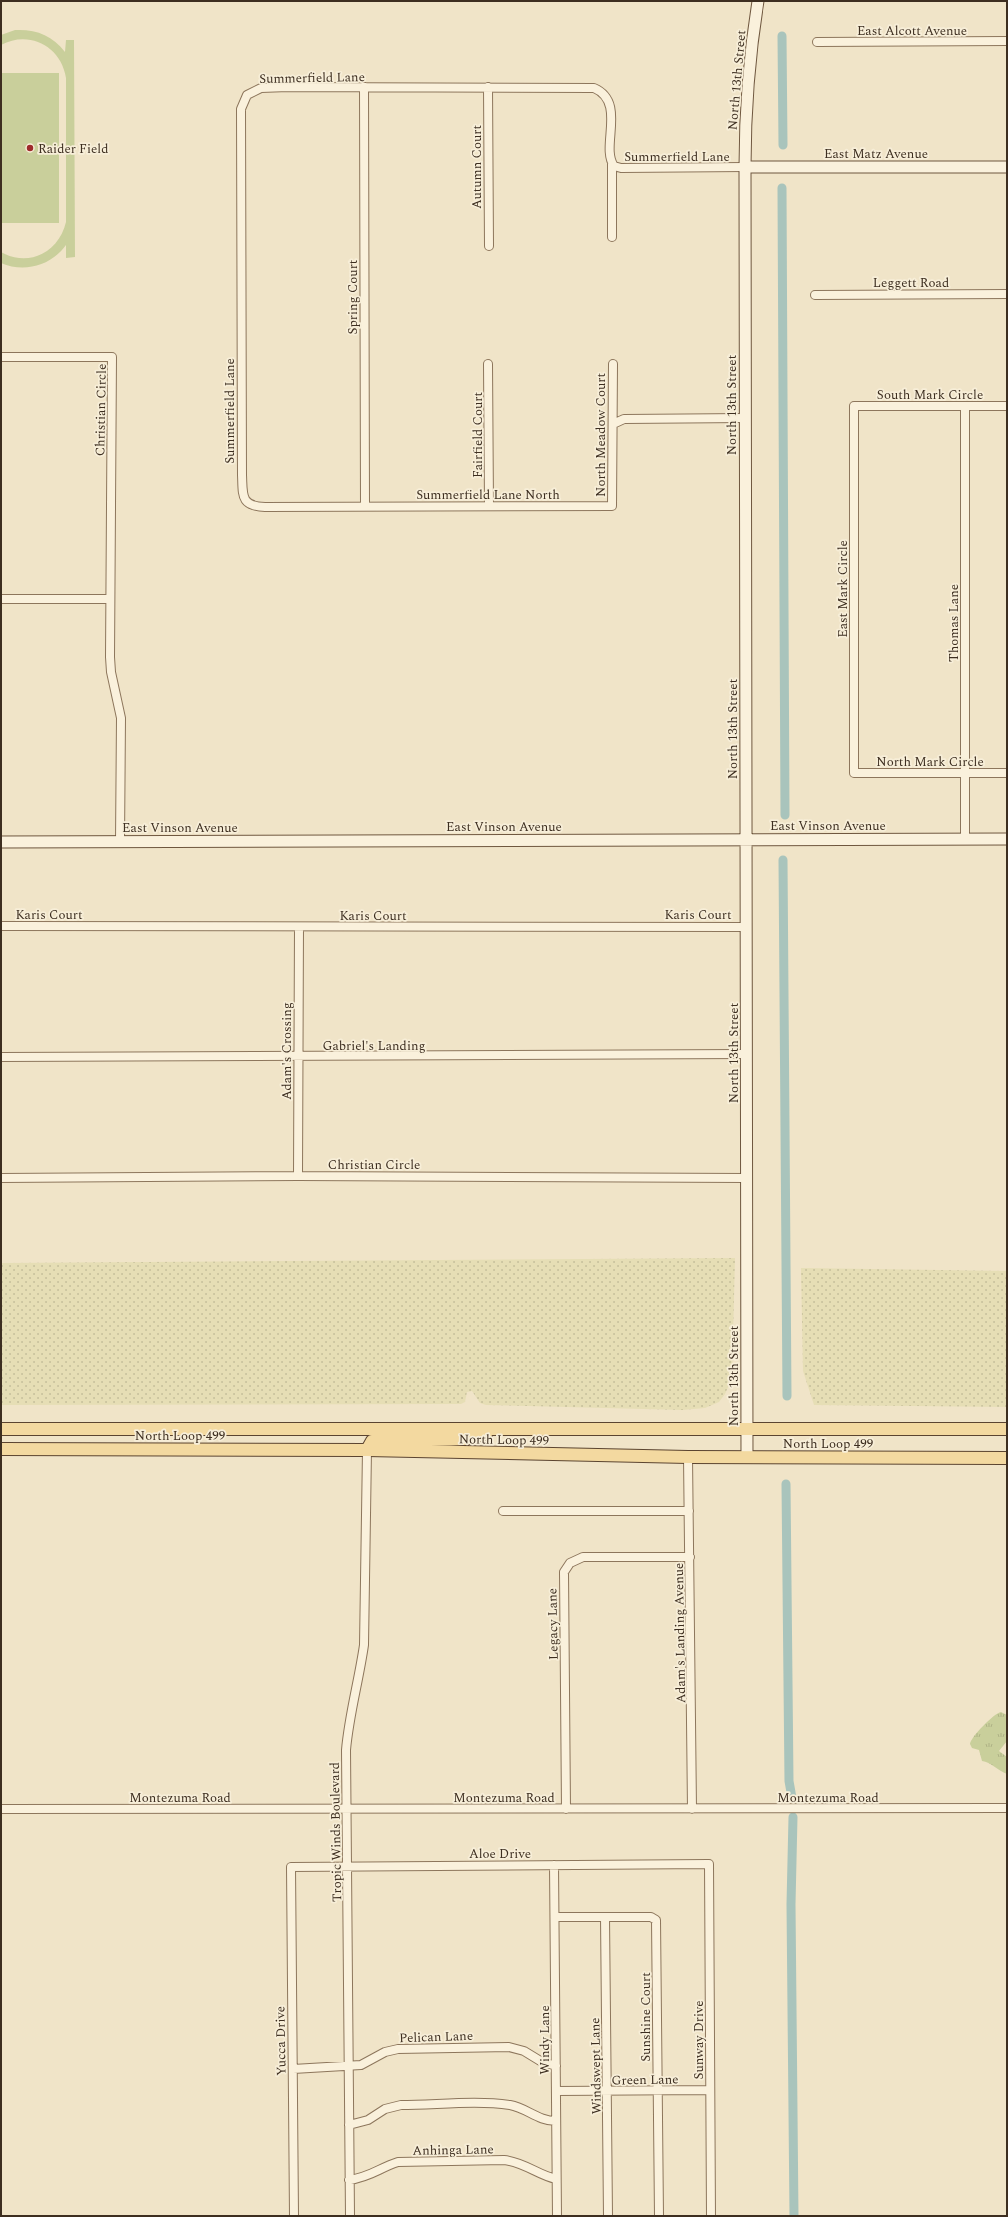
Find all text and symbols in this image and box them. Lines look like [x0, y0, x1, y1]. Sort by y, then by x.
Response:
street label: East Alcott Avenue [857, 21, 967, 41]
street label: North 13th Street [723, 29, 751, 131]
street label: Summerfield Lane [259, 67, 365, 89]
street label: Autumn Court [467, 125, 487, 209]
place label: Raider Field [38, 139, 108, 159]
marker: Raider Field [25, 143, 35, 153]
street label: East Matz Avenue [824, 144, 928, 164]
street label: Summerfield Lane [624, 147, 730, 167]
street label: Spring Court [343, 259, 363, 334]
street label: Leggett Road [873, 273, 949, 293]
street label: North 13th Street [722, 354, 742, 455]
street label: Summerfield Lane [220, 358, 240, 464]
street label: Christian Circle [90, 364, 112, 456]
street label: North Meadow Court [591, 373, 611, 497]
street label: South Mark Circle [877, 385, 983, 405]
street label: Fairfield Court [468, 392, 488, 478]
street label: Summerfield Lane North [416, 485, 560, 505]
street label: East Mark Circle [833, 540, 853, 638]
street label: Thomas Lane [944, 584, 964, 662]
street label: North 13th Street [723, 678, 743, 779]
street label: North Mark Circle [876, 752, 984, 772]
street label: East Vinson Avenue [770, 816, 886, 836]
street label: East Vinson Avenue [446, 817, 562, 837]
street label: East Vinson Avenue [122, 818, 238, 838]
street label: Karis Court [15, 905, 83, 925]
street label: Karis Court [664, 905, 732, 925]
street label: Karis Court [339, 906, 407, 926]
street label: Adam's Crossing [277, 1002, 297, 1100]
street label: North 13th Street [724, 1002, 744, 1103]
street label: Gabriel's Landing [322, 1036, 426, 1056]
street label: Christian Circle [328, 1155, 420, 1175]
street label: North 13th Street [724, 1325, 744, 1426]
street label: North Loop 499 [135, 1426, 226, 1446]
street label: North Loop 499 [459, 1429, 550, 1451]
street label: North Loop 499 [783, 1434, 874, 1454]
street label: Adam's Landing Avenue [669, 1562, 691, 1703]
street label: Legacy Lane [542, 1588, 564, 1660]
street label: Tropic Winds Boulevard [325, 1762, 347, 1902]
street label: Montezuma Road [129, 1788, 231, 1808]
street label: Montezuma Road [453, 1788, 555, 1808]
street label: Montezuma Road [777, 1788, 879, 1808]
street label: Aloe Drive [469, 1844, 531, 1864]
street label: Sunshine Court [636, 1972, 656, 2062]
street label: Sunway Drive [689, 2000, 709, 2080]
street label: Windy Lane [535, 2005, 555, 2075]
street label: Yucca Drive [270, 2006, 292, 2076]
street label: Windswept Lane [585, 2017, 607, 2115]
street label: Pelican Lane [399, 2026, 473, 2048]
street label: Green Lane [611, 2069, 679, 2091]
street label: Anhinga Lane [412, 2139, 494, 2161]

